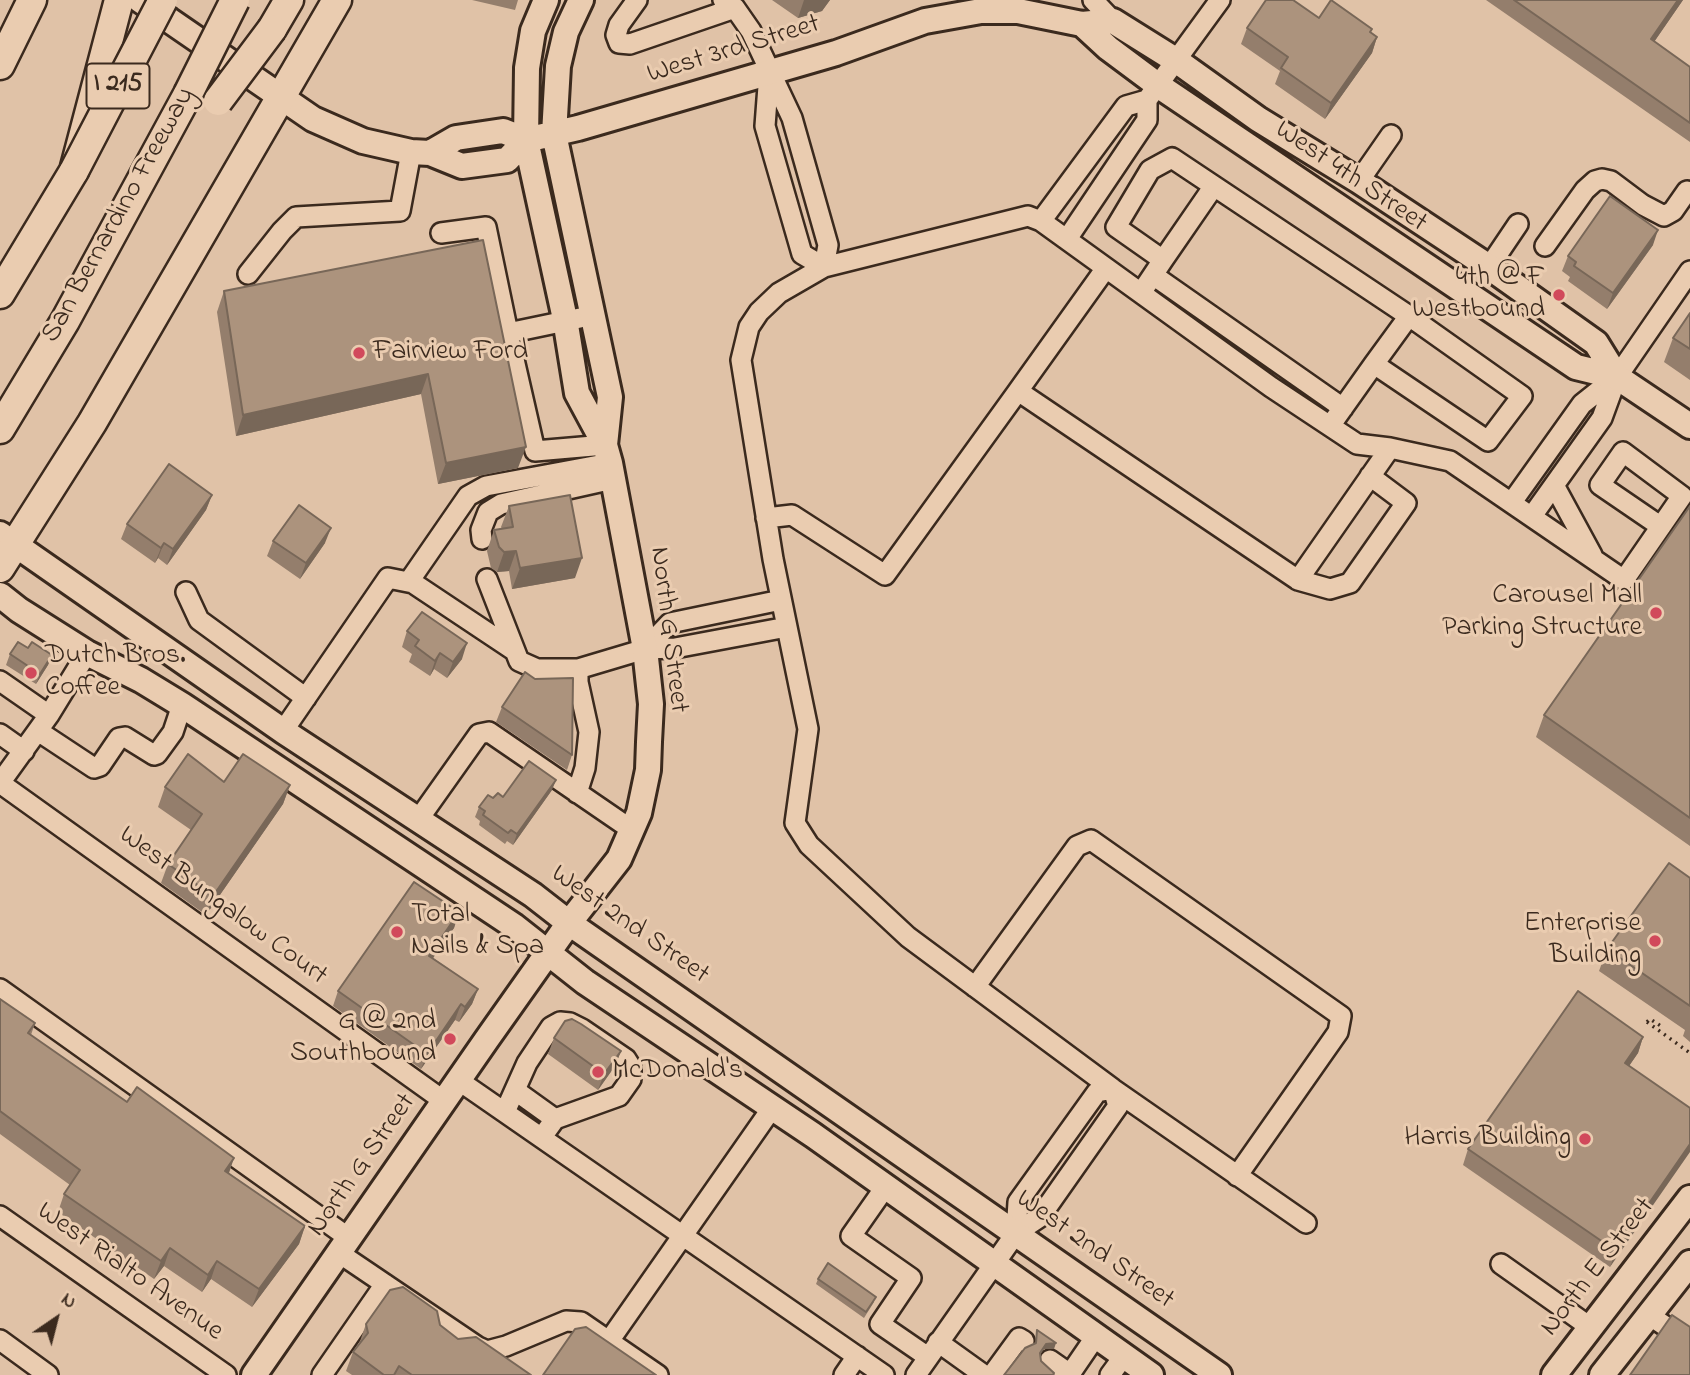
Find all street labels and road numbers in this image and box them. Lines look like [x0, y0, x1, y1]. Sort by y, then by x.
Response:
street label: West 3rd Street [644, 9, 824, 93]
road number: I 215 [86, 64, 150, 108]
street label: San Bernardino Freeway [36, 83, 204, 349]
street label: West 4th Street [1267, 115, 1433, 241]
street label: North G Street [640, 545, 694, 715]
street label: West Bungalow Court [111, 820, 333, 994]
street label: West 2nd Street [543, 859, 715, 993]
street label: North G Street [301, 1088, 425, 1244]
street label: West 2nd Street [1008, 1184, 1180, 1318]
street label: North E Street [1535, 1192, 1663, 1344]
street label: West Rialto Avenue [29, 1196, 229, 1350]

